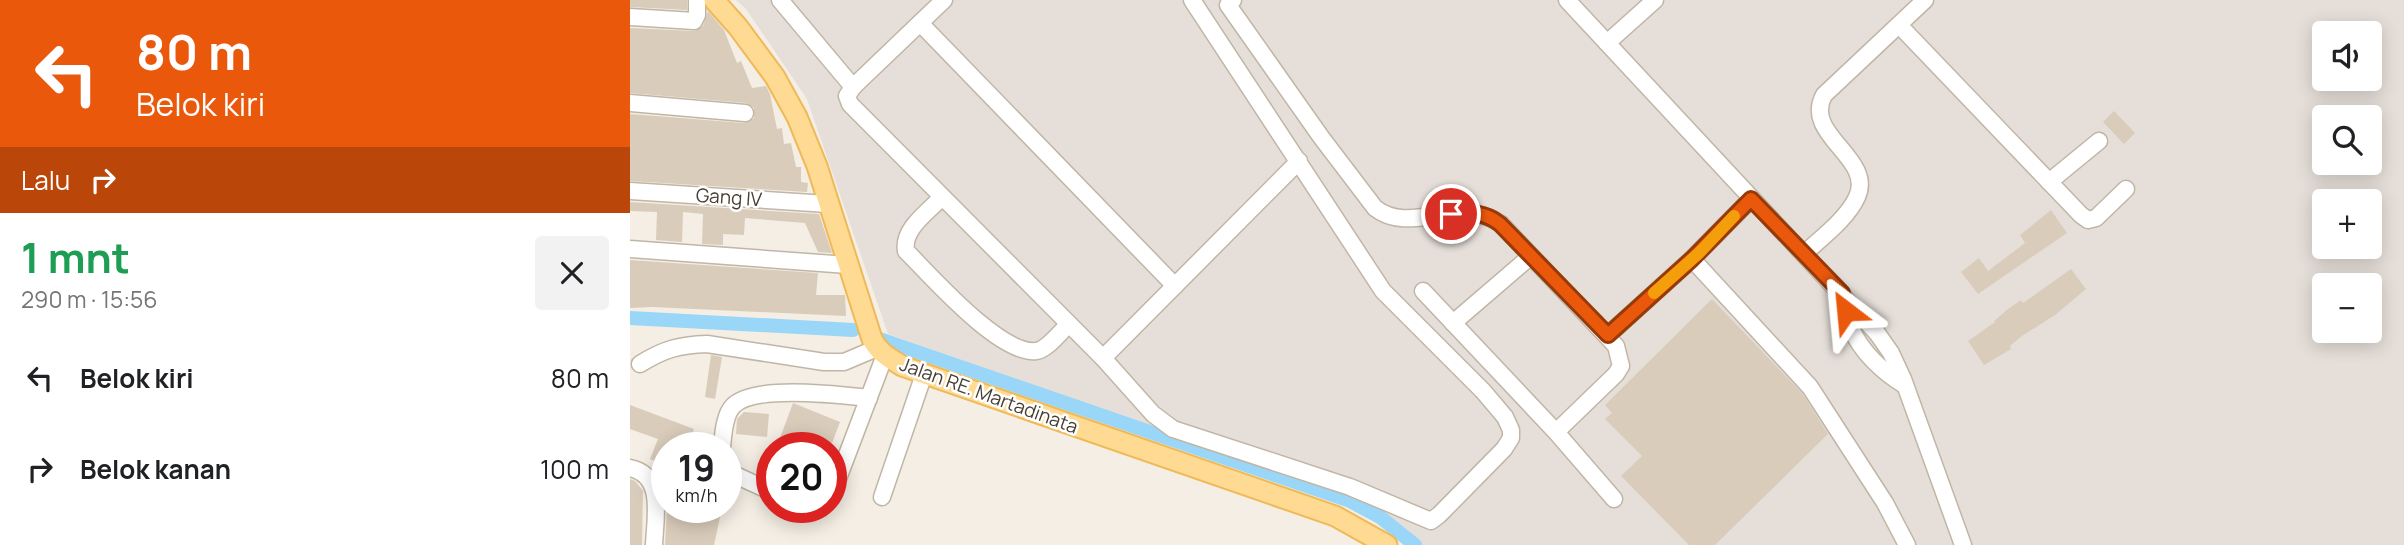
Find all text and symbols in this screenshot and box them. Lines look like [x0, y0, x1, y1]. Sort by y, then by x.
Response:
text: 80 m [136, 18, 252, 85]
map controls [2312, 21, 2382, 343]
button: sound [2312, 21, 2382, 91]
icon: left [21, 28, 112, 119]
text: Belok kiri [136, 82, 265, 126]
button: search [2312, 105, 2382, 175]
icon: right [84, 161, 122, 199]
text: Lalu [21, 162, 70, 198]
street label: Gang IV [695, 182, 763, 212]
pin [1421, 184, 1481, 244]
button: + [2312, 189, 2382, 259]
icon: arrive [1432, 195, 1470, 233]
text: 1 mnt [21, 228, 130, 286]
button: close [535, 236, 609, 310]
button: − [2312, 273, 2382, 343]
position arrow [1809, 274, 1883, 348]
text: 290 m · 15:56 [21, 283, 158, 315]
street label: Jalan RE. Martadinata [896, 351, 1082, 439]
icon: left [21, 359, 59, 397]
text: Belok kiri [80, 360, 194, 396]
text: 80 m [551, 360, 609, 396]
speed limit sign: 20 [756, 432, 847, 523]
text: 19 [678, 444, 715, 492]
icon: right [21, 450, 59, 488]
text: Belok kanan [80, 451, 231, 487]
text: 100 m [540, 451, 609, 487]
text: km/h [676, 483, 717, 507]

